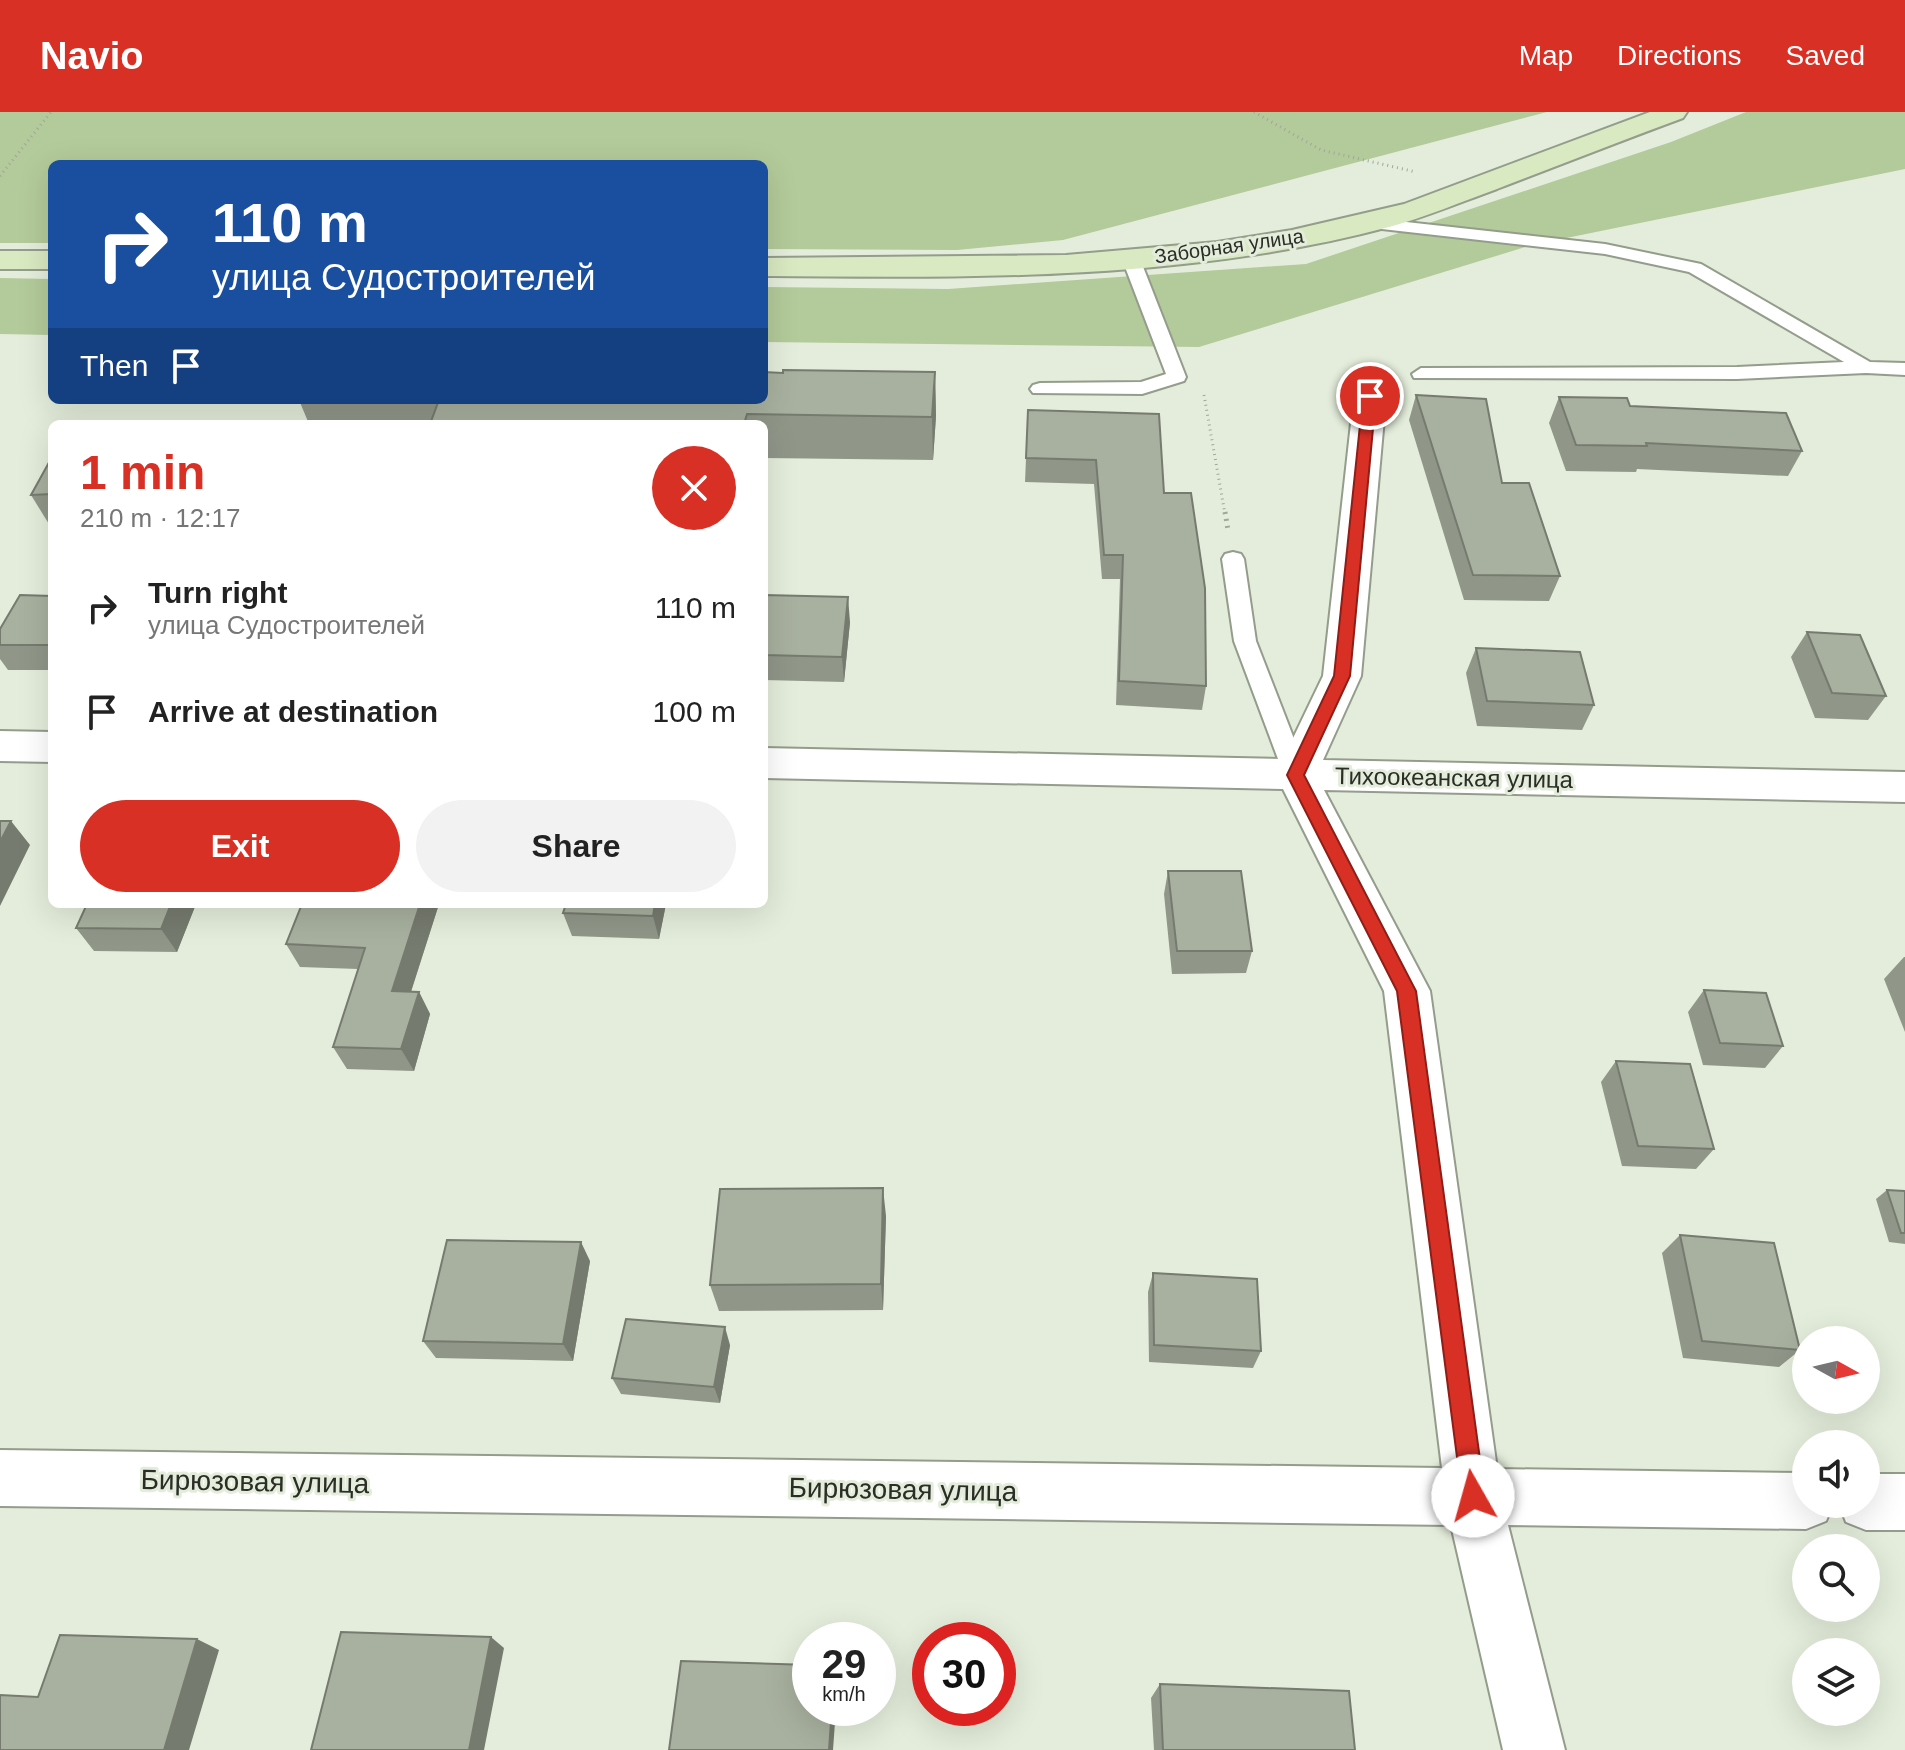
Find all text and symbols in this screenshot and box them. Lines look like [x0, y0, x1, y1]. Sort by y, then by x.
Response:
text: Navio [40, 35, 143, 77]
text: Map [1519, 40, 1573, 71]
text: Directions [1617, 40, 1742, 71]
text: Saved [1786, 40, 1865, 71]
text: 110 m [212, 191, 368, 254]
icon: right [80, 192, 184, 296]
street label: Заборная улица [1153, 225, 1306, 267]
text: улица Судостроителей [212, 257, 595, 298]
icon: arrive [164, 344, 208, 388]
text: Then [80, 349, 148, 382]
pin [1336, 362, 1404, 430]
icon: arrive [1348, 374, 1392, 418]
text: 1 min [80, 446, 205, 499]
button: close [652, 446, 736, 530]
text: 210 m · 12:17 [80, 503, 240, 533]
text: Turn right [148, 576, 287, 609]
icon: right [80, 586, 124, 630]
text: 110 m [655, 591, 736, 624]
text: улица Судостроителей [148, 610, 425, 640]
icon: arrive [80, 690, 124, 734]
text: Arrive at destination [148, 695, 438, 728]
text: 100 m [653, 695, 736, 728]
street label: Тихоокеанская улица [1335, 762, 1574, 793]
button: Exit [80, 800, 400, 892]
button: Share [416, 800, 736, 892]
north arrow [1792, 1326, 1880, 1414]
map controls [1792, 1326, 1880, 1726]
button: sound [1792, 1430, 1880, 1518]
position arrow [1431, 1454, 1515, 1538]
street label: Бирюзовая улица [140, 1464, 370, 1499]
street label: Бирюзовая улица [788, 1472, 1018, 1507]
button: search [1792, 1534, 1880, 1622]
speed limit sign: 30 [912, 1622, 1016, 1726]
button: layers [1792, 1638, 1880, 1726]
text: 29 [822, 1642, 866, 1686]
text: km/h [822, 1683, 866, 1705]

